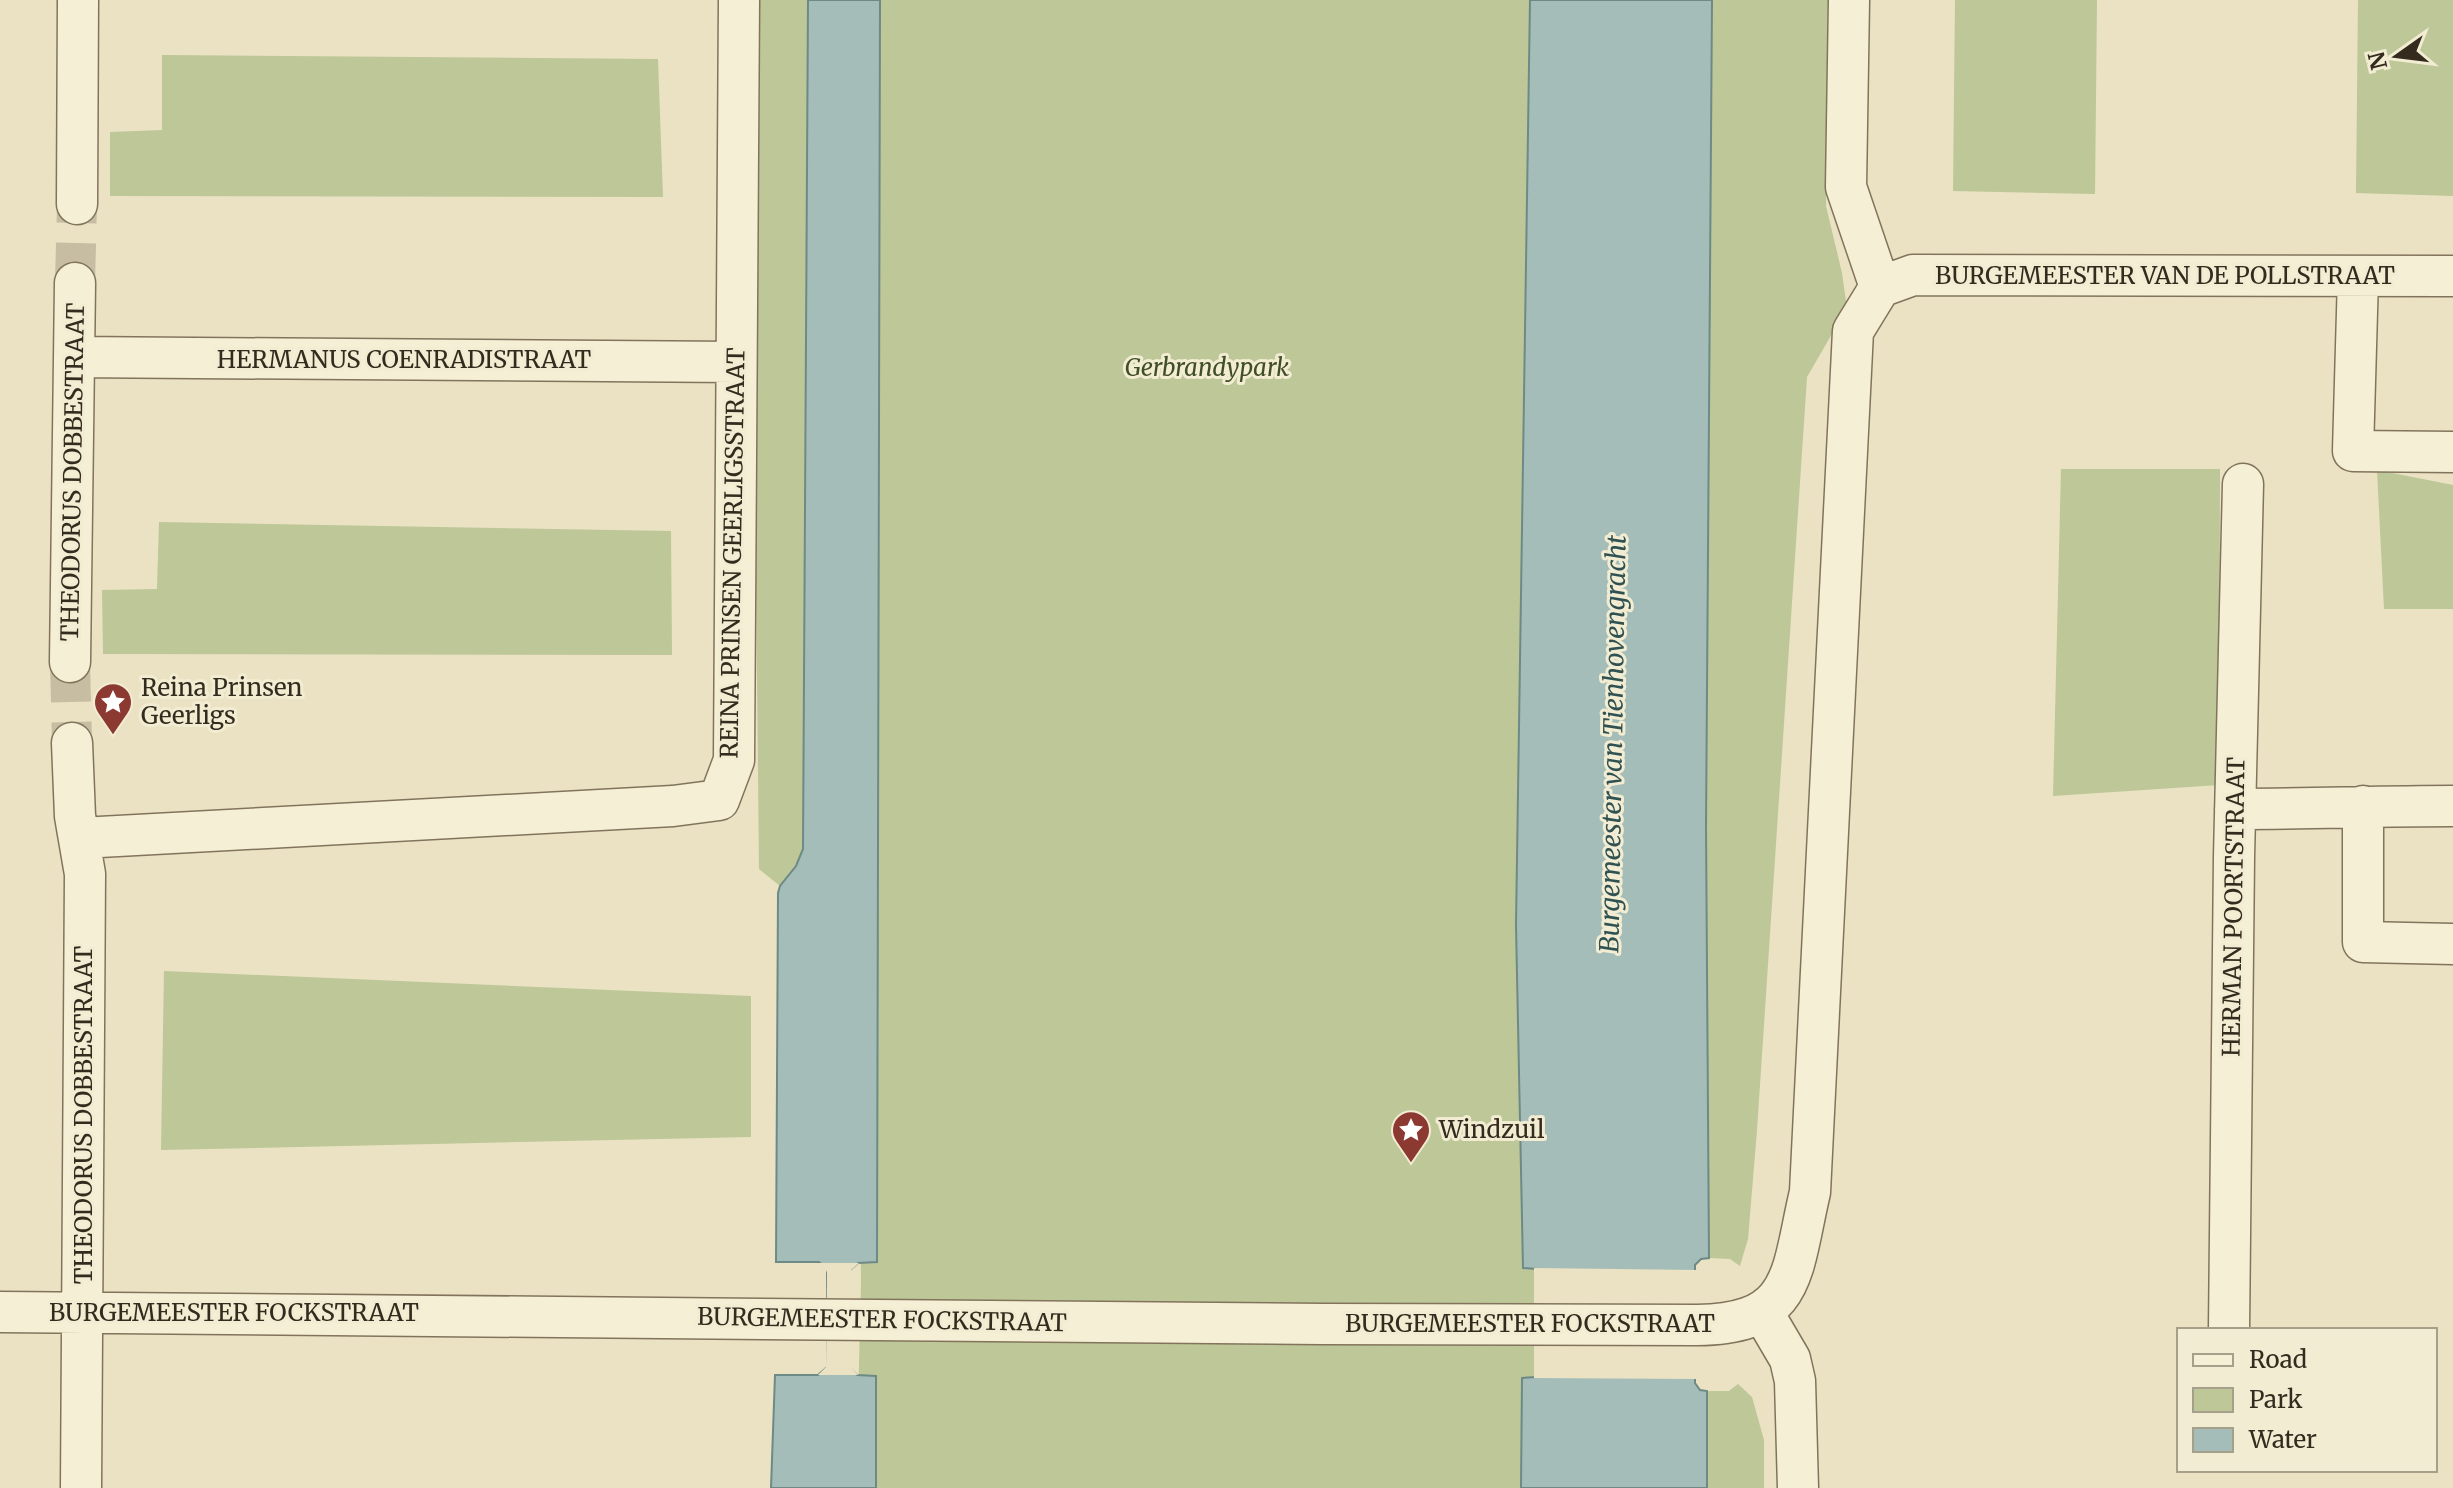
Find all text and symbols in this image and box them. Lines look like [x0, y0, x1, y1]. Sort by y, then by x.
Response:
north arrow [2357, 16, 2437, 96]
text: N [2362, 48, 2393, 73]
street label: BURGEMEESTER VAN DE POLLSTRAAT [1935, 260, 2395, 291]
street label: THEODORUS DOBBESTRAAT [54, 302, 91, 642]
street label: HERMANUS COENRADISTRAAT [217, 344, 592, 375]
street label: REINA PRINSEN GEERLIGSSTRAAT [713, 347, 752, 759]
park label: Gerbrandypark [1125, 352, 1289, 383]
water label: Burgemeester van Tienhovengracht [1592, 534, 1633, 953]
place label: Reina Prinsen Geerligs [141, 672, 303, 731]
place icon: Reina Prinsen Geerligs [92, 681, 134, 736]
street label: HERMAN POORTSTRAAT [2215, 756, 2252, 1057]
street label: THEODORUS DOBBESTRAAT [68, 945, 99, 1284]
place icon: Windzuil [1390, 1109, 1432, 1164]
place label: Windzuil [1438, 1114, 1544, 1145]
street label: BURGEMEESTER FOCKSTRAAT [49, 1297, 419, 1328]
street label: BURGEMEESTER FOCKSTRAAT [697, 1301, 1068, 1338]
street label: BURGEMEESTER FOCKSTRAAT [1345, 1308, 1715, 1339]
legend [2177, 1328, 2437, 1472]
text: Road [2249, 1344, 2307, 1375]
text: Park [2249, 1384, 2303, 1415]
text: Water [2248, 1424, 2317, 1455]

